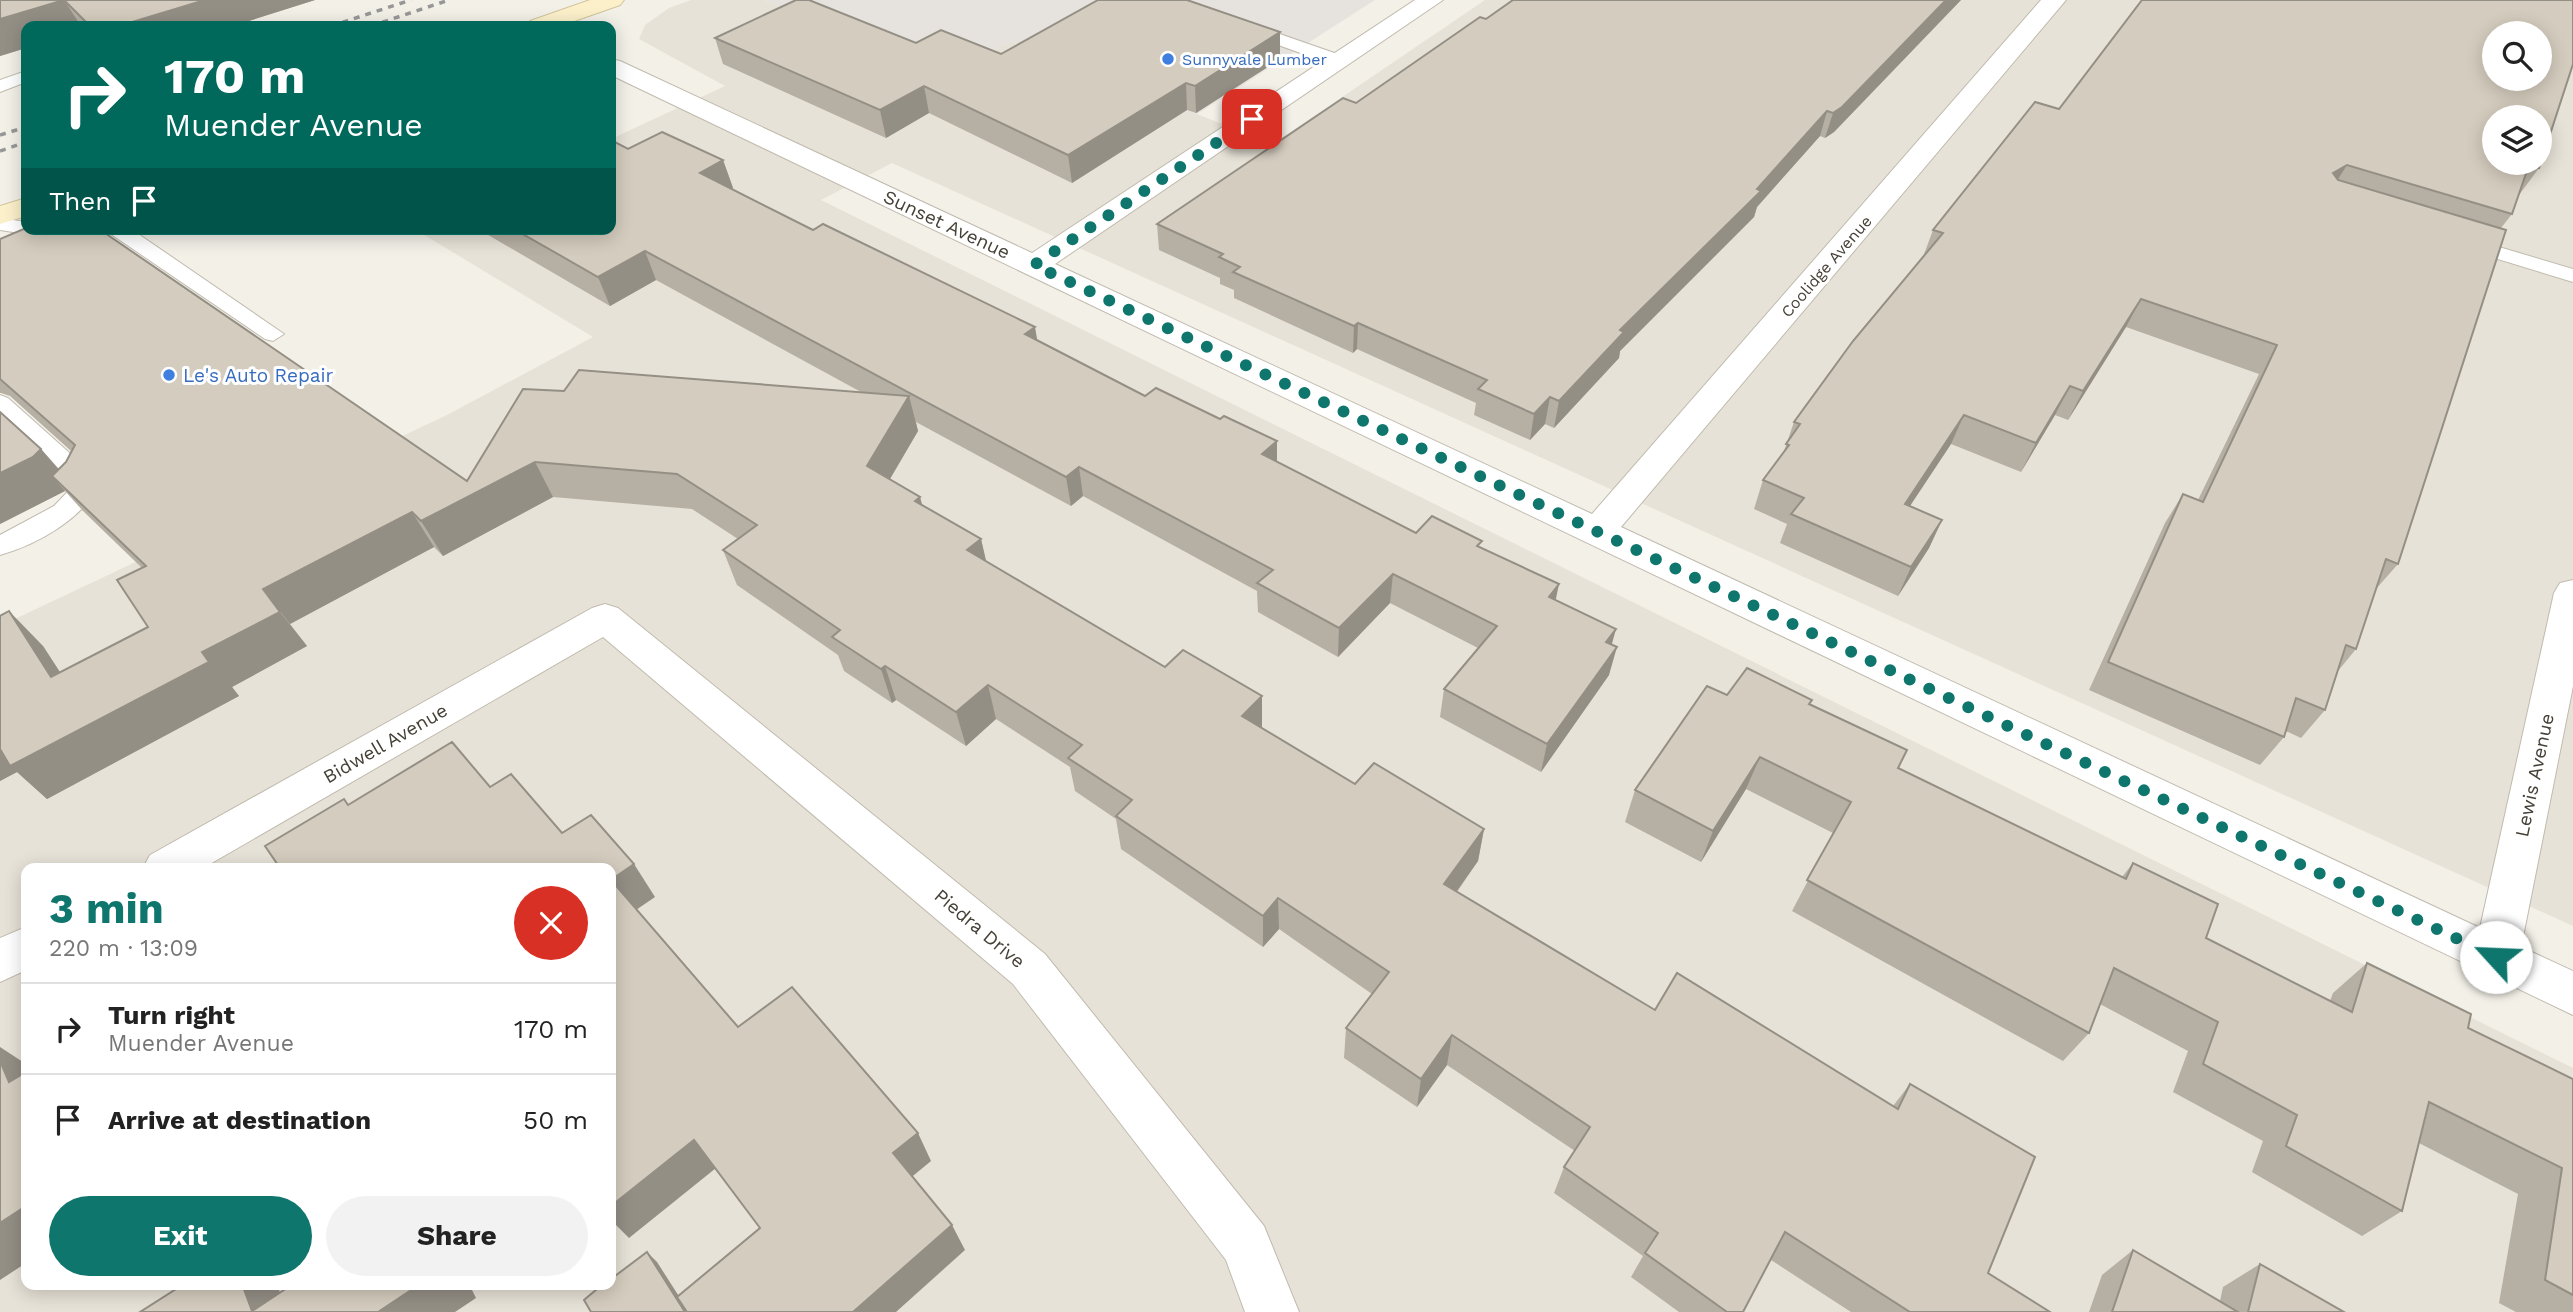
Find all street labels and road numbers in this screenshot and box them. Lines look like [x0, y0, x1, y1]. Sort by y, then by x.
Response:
street label: Sunset Avenue [880, 185, 1014, 264]
street label: Coolidge Avenue [1777, 212, 1876, 321]
street label: Bidwell Avenue [319, 699, 452, 788]
street label: Lewis Avenue [2510, 711, 2559, 839]
street label: Piedra Drive [930, 884, 1030, 973]

